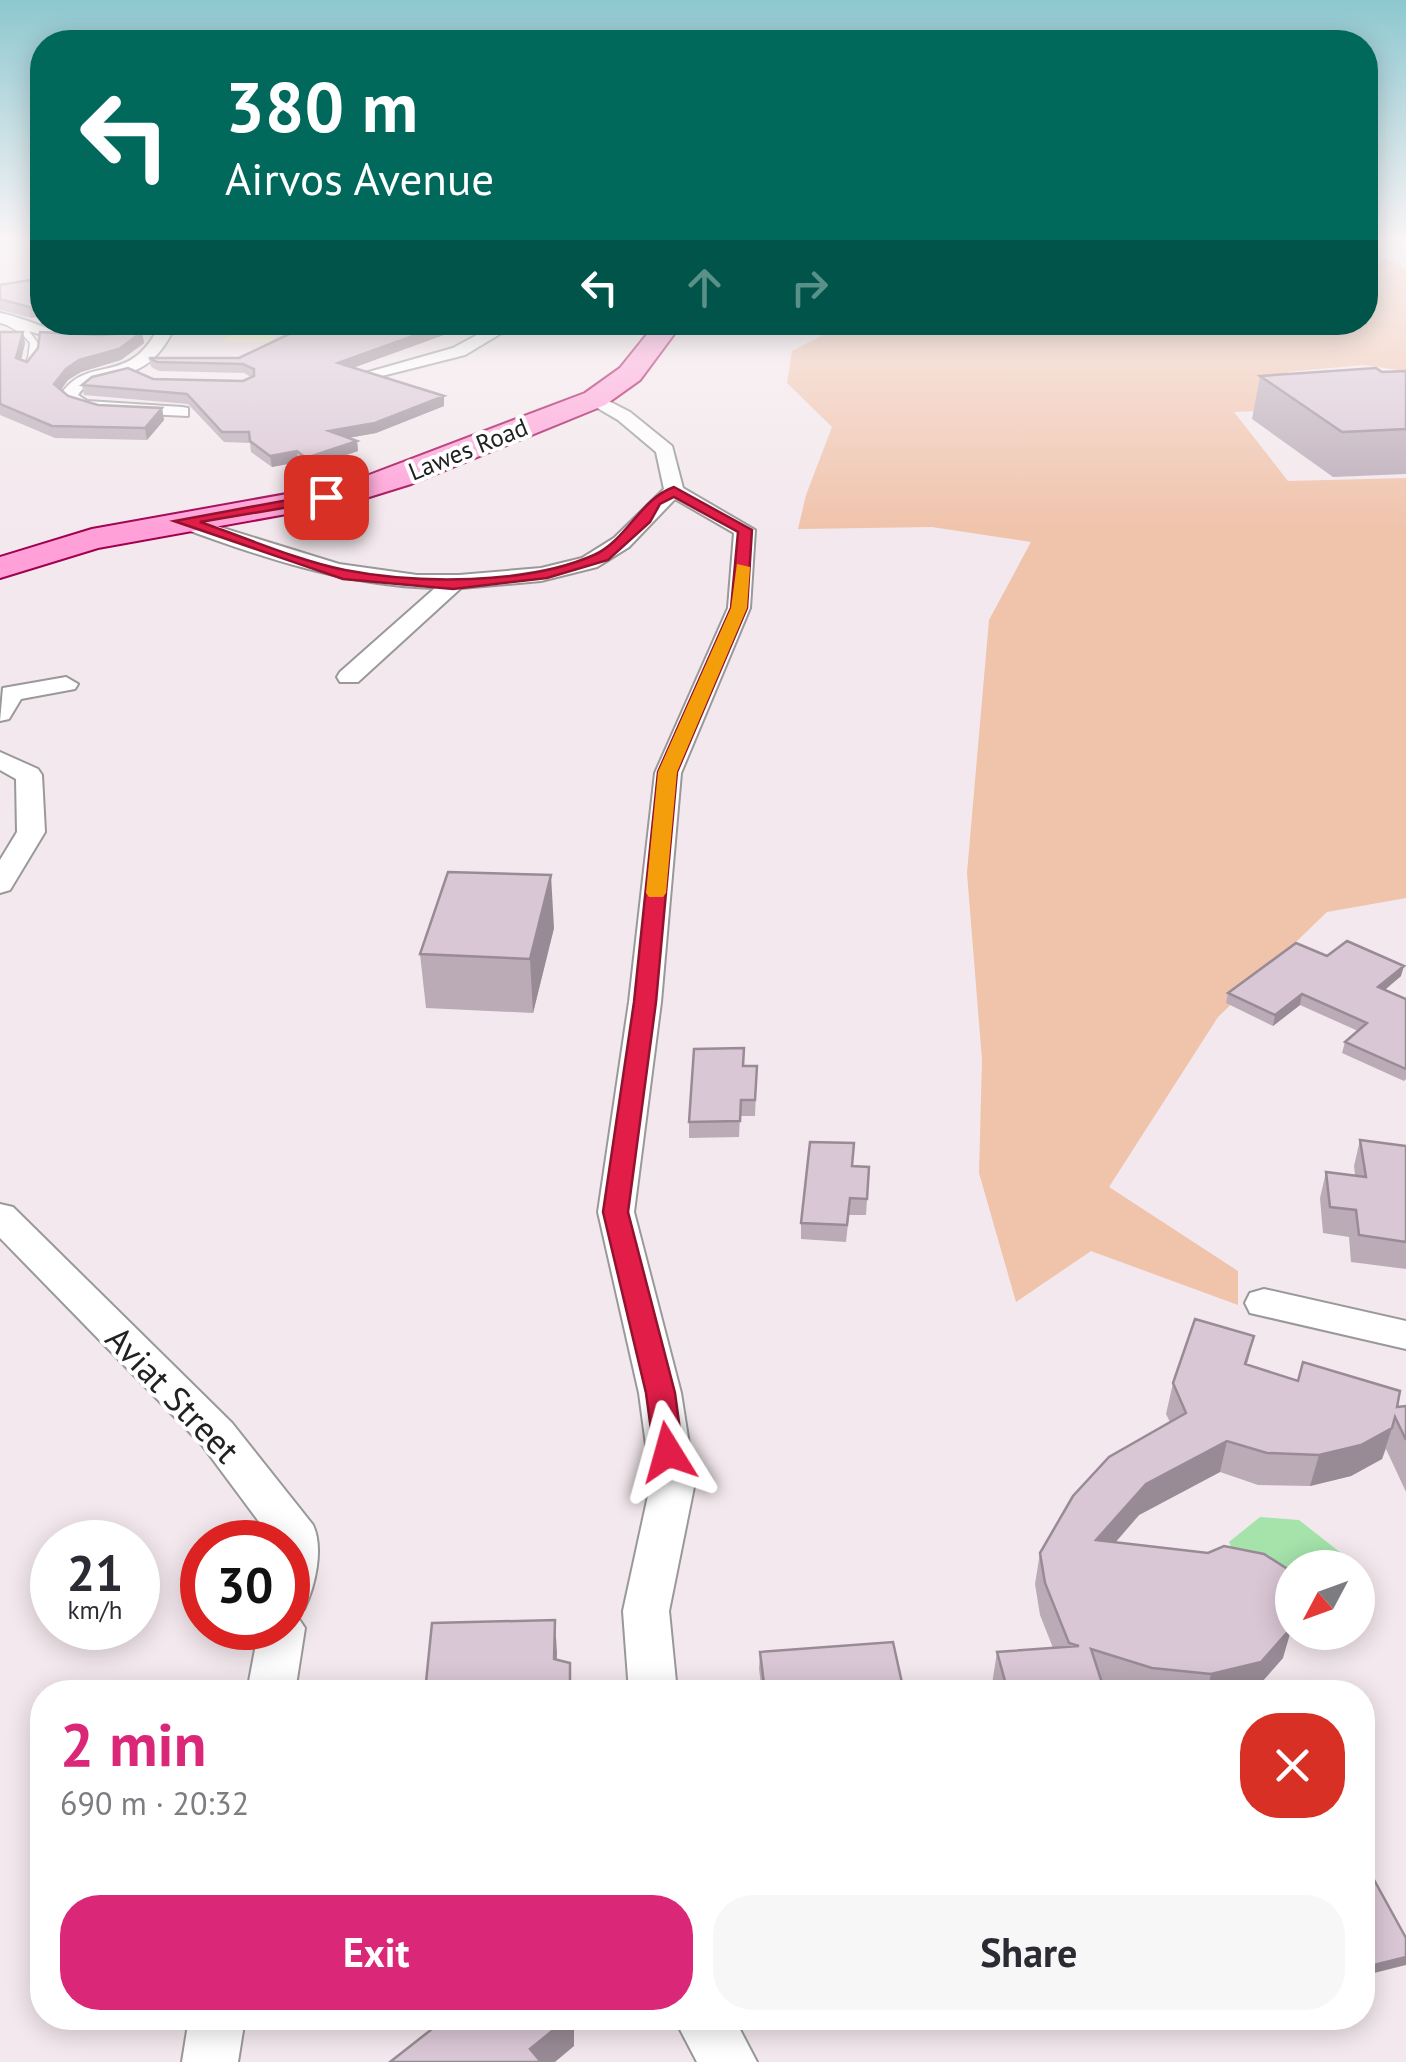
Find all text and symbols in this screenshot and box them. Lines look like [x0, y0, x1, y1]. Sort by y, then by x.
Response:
text: 380 m [225, 61, 418, 151]
icon: left [60, 70, 190, 200]
text: Airvos Avenue [225, 149, 494, 207]
icon: left [572, 260, 627, 315]
icon: ahead [677, 260, 732, 315]
icon: right [782, 260, 837, 315]
street label: Lawes Road [404, 411, 532, 487]
pin [284, 455, 369, 540]
icon: arrive [299, 470, 354, 525]
street label: Aviat Street [96, 1316, 250, 1472]
position arrow [616, 1400, 720, 1504]
speed limit sign: 30 [180, 1520, 310, 1650]
text: 21 [67, 1540, 123, 1605]
north arrow [1275, 1550, 1375, 1650]
map controls [1275, 1550, 1375, 1650]
text: km/h [68, 1594, 122, 1626]
text: 2 min [60, 1705, 206, 1783]
button: close [1240, 1713, 1345, 1818]
text: 690 m · 20:32 [60, 1782, 249, 1824]
button: Exit [60, 1895, 693, 2010]
button: Share [713, 1895, 1345, 2010]

